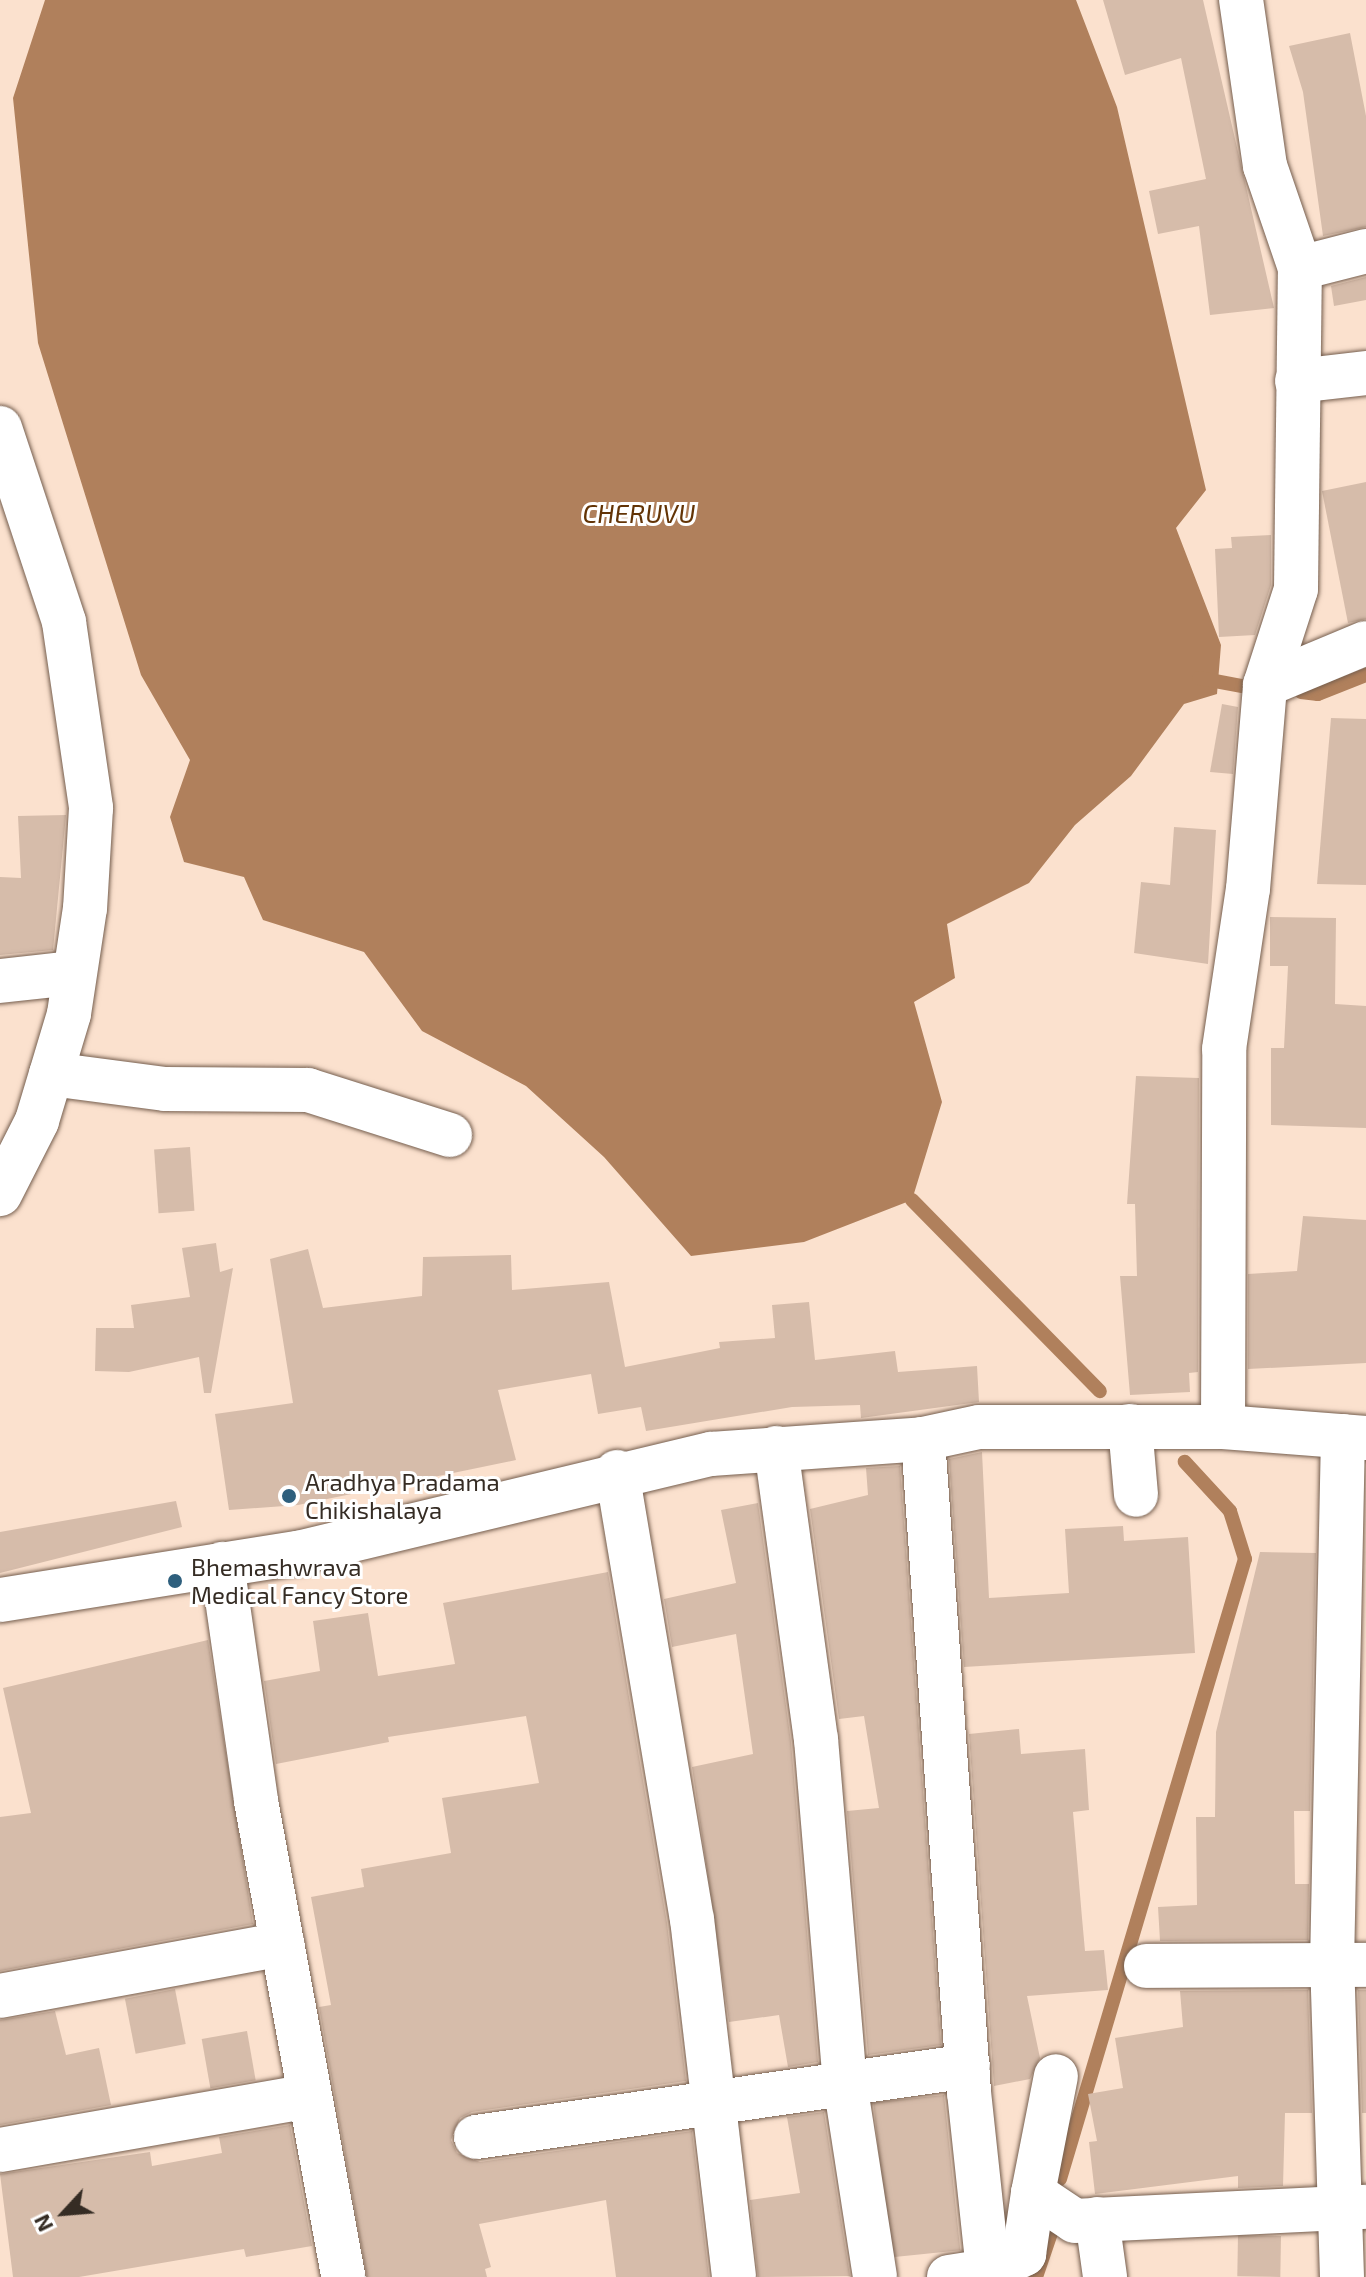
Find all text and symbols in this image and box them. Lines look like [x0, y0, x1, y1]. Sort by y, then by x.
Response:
water label: CHERUVU [583, 497, 695, 529]
place label: Aradhya Pradama Chikishalaya [305, 1468, 500, 1524]
marker: Aradhya Pradama Chikishalaya [280, 1487, 298, 1505]
place label: Bhemashwrava Medical Fancy Store [191, 1553, 410, 1609]
marker: Bhemashwrava Medical Fancy Store [166, 1572, 184, 1590]
north arrow [24, 2173, 104, 2253]
text: N [27, 2211, 58, 2236]

